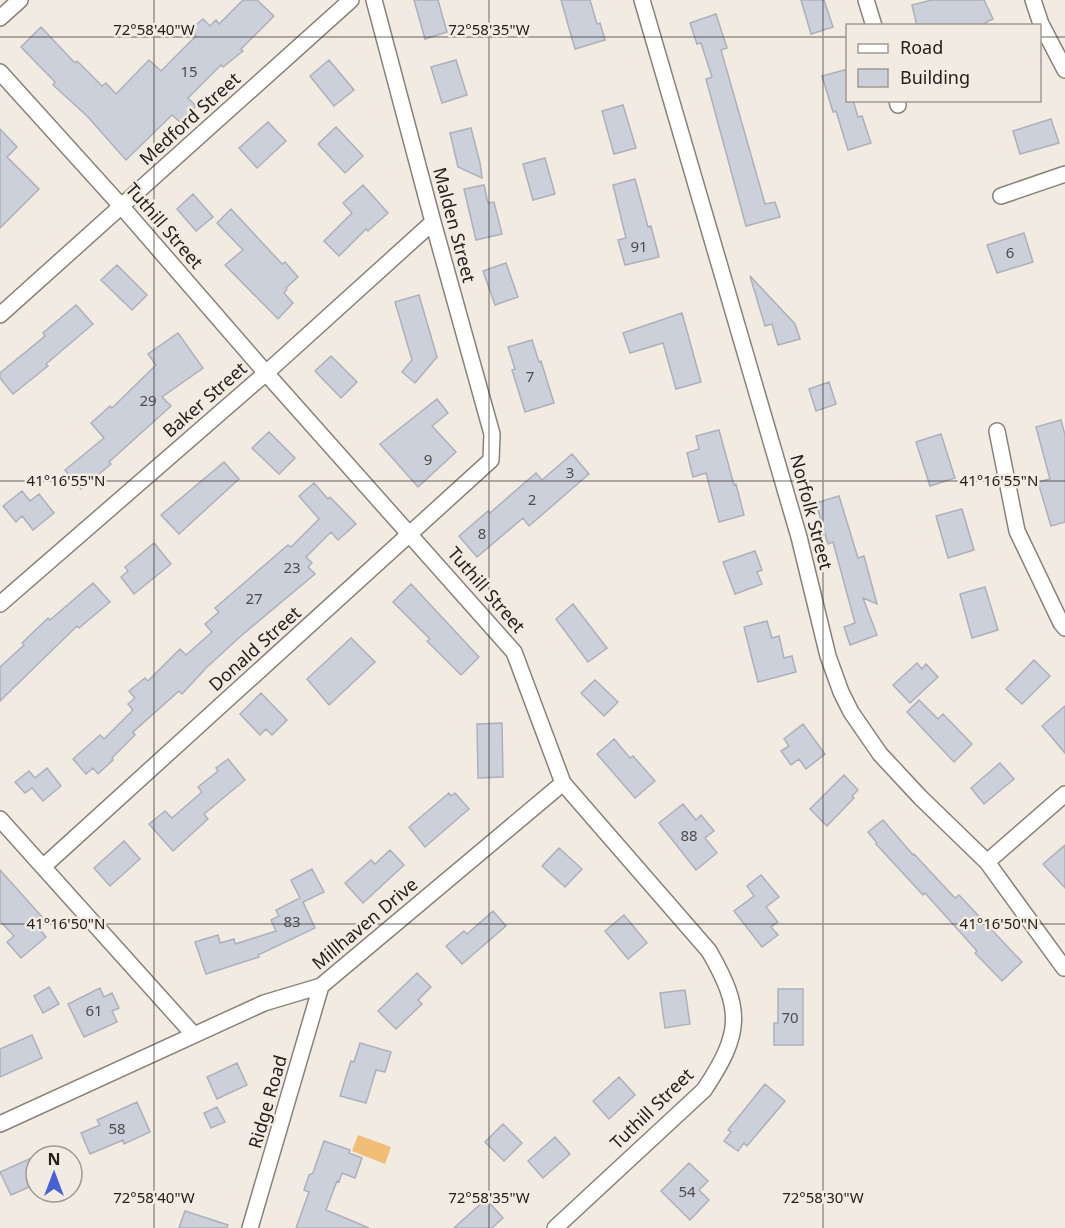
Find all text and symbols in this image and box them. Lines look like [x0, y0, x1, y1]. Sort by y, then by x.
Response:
text: 72°58'40"W [113, 19, 195, 39]
text: 72°58'35"W [448, 19, 530, 39]
legend [846, 24, 1041, 102]
text: Road [900, 35, 943, 59]
house number: 15 [180, 61, 198, 81]
text: Building [900, 65, 970, 89]
street label: Medford Street [134, 66, 245, 170]
street label: Malden Street [428, 164, 482, 285]
street label: Tuthill Street [121, 177, 209, 274]
house number: 91 [630, 236, 648, 256]
house number: 6 [1006, 242, 1014, 262]
street label: Baker Street [157, 356, 252, 442]
house number: 7 [526, 366, 534, 386]
house number: 29 [139, 390, 157, 410]
house number: 9 [424, 449, 432, 469]
street label: Norfolk Street [785, 452, 839, 572]
house number: 3 [566, 462, 574, 482]
text: 41°16'55"N [27, 470, 105, 490]
text: 41°16'55"N [960, 470, 1038, 490]
house number: 2 [528, 489, 536, 509]
house number: 8 [478, 523, 486, 543]
street label: Tuthill Street [443, 541, 531, 638]
house number: 23 [283, 557, 301, 577]
house number: 27 [245, 588, 263, 608]
street label: Donald Street [203, 600, 306, 696]
house number: 88 [680, 825, 698, 845]
street label: Millhaven Drive [306, 872, 422, 975]
house number: 83 [283, 911, 301, 931]
text: 41°16'50"N [27, 913, 105, 933]
text: 41°16'50"N [960, 913, 1038, 933]
house number: 61 [85, 1000, 103, 1020]
house number: 70 [781, 1007, 799, 1027]
street label: Ridge Road [242, 1052, 292, 1151]
street label: Tuthill Street [605, 1062, 698, 1154]
house number: 58 [108, 1118, 126, 1138]
north arrow [24, 1144, 84, 1204]
text: N [47, 1148, 61, 1170]
house number: 54 [678, 1181, 696, 1201]
text: 72°58'40"W [113, 1187, 195, 1207]
text: 72°58'35"W [448, 1187, 530, 1207]
text: 72°58'30"W [782, 1187, 864, 1207]

